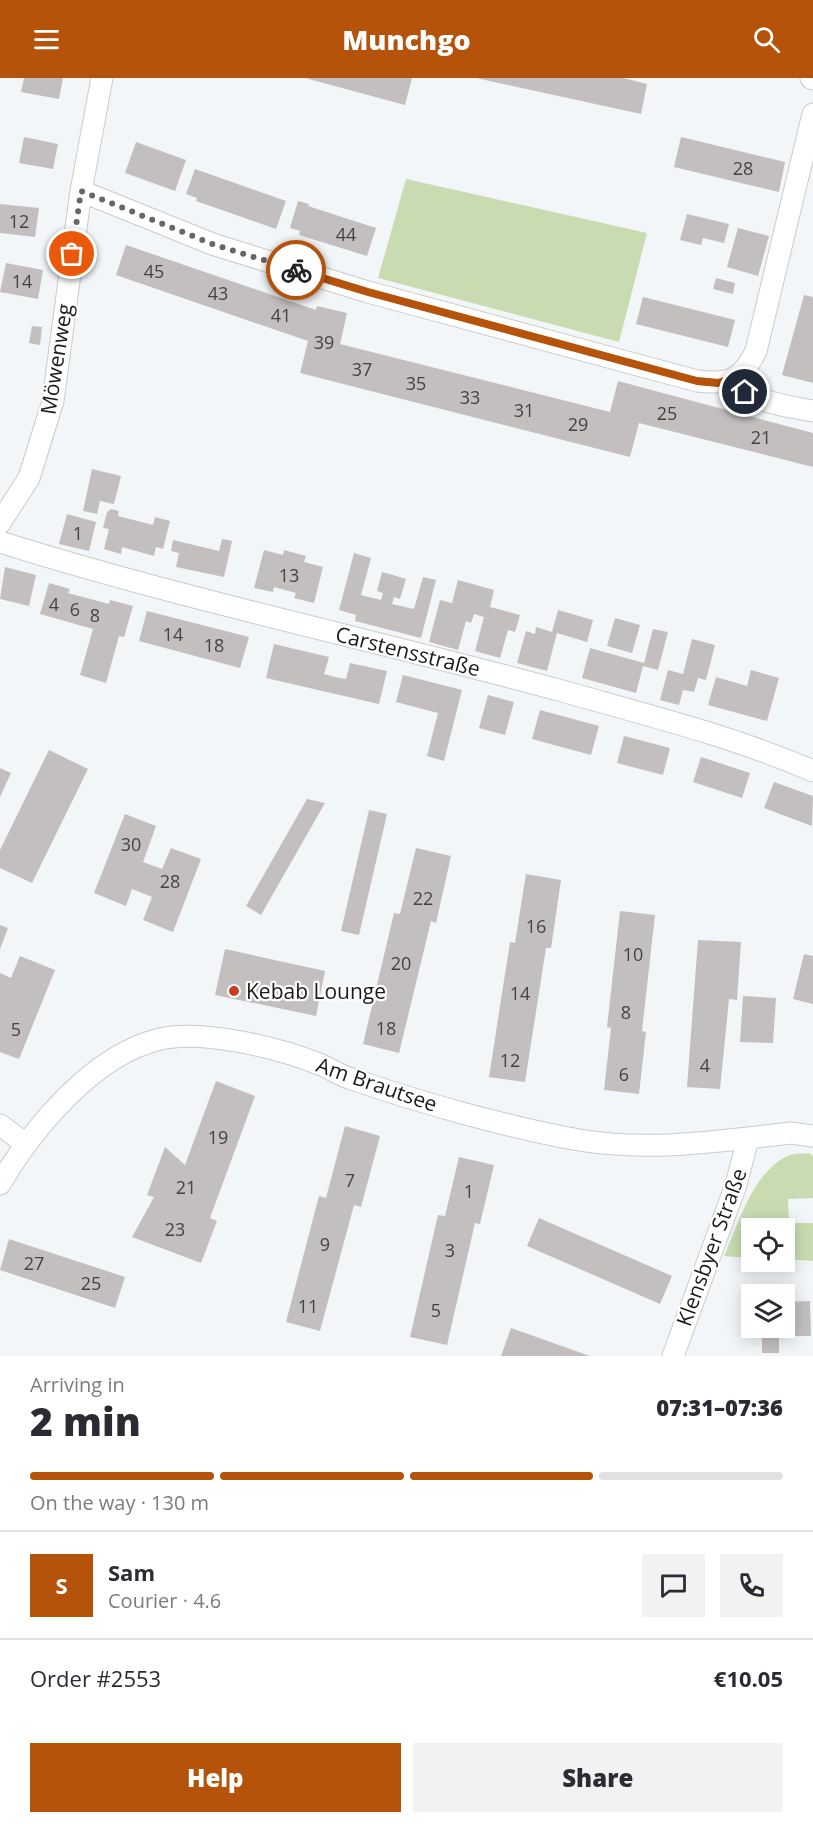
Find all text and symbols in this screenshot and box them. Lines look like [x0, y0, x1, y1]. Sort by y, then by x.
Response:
text: Munchgo [342, 21, 471, 58]
icon: menu [30, 23, 63, 56]
icon: search [750, 23, 783, 56]
house number: 28 [733, 156, 753, 180]
house number: 12 [9, 209, 29, 233]
house number: 44 [336, 222, 356, 246]
pin [46, 228, 97, 279]
icon: bag [55, 237, 88, 270]
courier [266, 240, 326, 300]
icon: bike [280, 254, 313, 287]
house number: 45 [144, 259, 164, 283]
house number: 14 [12, 269, 32, 293]
house number: 43 [208, 281, 228, 305]
street label: Möwenweg [33, 302, 79, 416]
house number: 41 [271, 303, 291, 327]
house number: 39 [314, 330, 334, 354]
house number: 37 [352, 357, 372, 381]
pin [719, 366, 770, 417]
house number: 35 [406, 371, 426, 395]
icon: home [728, 375, 761, 408]
house number: 33 [460, 385, 480, 409]
house number: 31 [514, 398, 534, 422]
house number: 25 [657, 401, 677, 425]
house number: 29 [568, 412, 588, 436]
house number: 21 [751, 425, 771, 449]
house number: 1 [73, 521, 83, 545]
house number: 13 [279, 563, 299, 587]
house number: 4 [49, 592, 59, 616]
house number: 6 [70, 597, 80, 621]
house number: 8 [90, 603, 100, 627]
street label: Carstensstraße [333, 619, 483, 683]
house number: 14 [163, 622, 183, 646]
house number: 18 [204, 633, 224, 657]
house number: 30 [121, 832, 141, 856]
house number: 28 [160, 869, 180, 893]
house number: 22 [413, 886, 433, 910]
house number: 16 [526, 914, 546, 938]
house number: 10 [623, 942, 643, 966]
house number: 20 [391, 951, 411, 975]
place label: Kebab Lounge [246, 977, 386, 1005]
house number: 14 [510, 981, 530, 1005]
marker: Kebab Lounge [227, 984, 241, 998]
house number: 8 [621, 1000, 631, 1024]
house number: 18 [376, 1016, 396, 1040]
house number: 5 [11, 1017, 21, 1041]
house number: 12 [500, 1048, 520, 1072]
street label: Am Brautsee [313, 1050, 441, 1118]
house number: 4 [700, 1053, 710, 1077]
house number: 6 [619, 1062, 629, 1086]
house number: 19 [208, 1125, 228, 1149]
street label: Klensbyer Straße [669, 1164, 753, 1330]
house number: 7 [345, 1168, 355, 1192]
house number: 21 [176, 1175, 196, 1199]
house number: 1 [464, 1179, 474, 1203]
house number: 23 [165, 1217, 185, 1241]
map controls [741, 1218, 795, 1338]
button: locate [741, 1218, 795, 1272]
house number: 9 [320, 1232, 330, 1256]
house number: 3 [445, 1238, 455, 1262]
house number: 27 [24, 1251, 44, 1275]
house number: 25 [81, 1271, 101, 1295]
button: layers [741, 1284, 795, 1338]
house number: 11 [298, 1294, 318, 1318]
house number: 5 [431, 1298, 441, 1322]
text: Arriving in [30, 1371, 125, 1398]
text: 07:31–07:36 [656, 1392, 783, 1422]
text: 2 min [30, 1394, 141, 1447]
text: On the way · 130 m [30, 1489, 209, 1516]
button: chat [642, 1554, 705, 1617]
button: phone [720, 1554, 783, 1617]
text: Sam [108, 1557, 155, 1587]
text: S [55, 1570, 68, 1600]
text: Courier · 4.6 [108, 1587, 221, 1614]
text: Order #2553 [30, 1663, 161, 1693]
text: €10.05 [714, 1663, 783, 1693]
button: Help [30, 1743, 401, 1812]
button: Share [413, 1743, 783, 1812]

